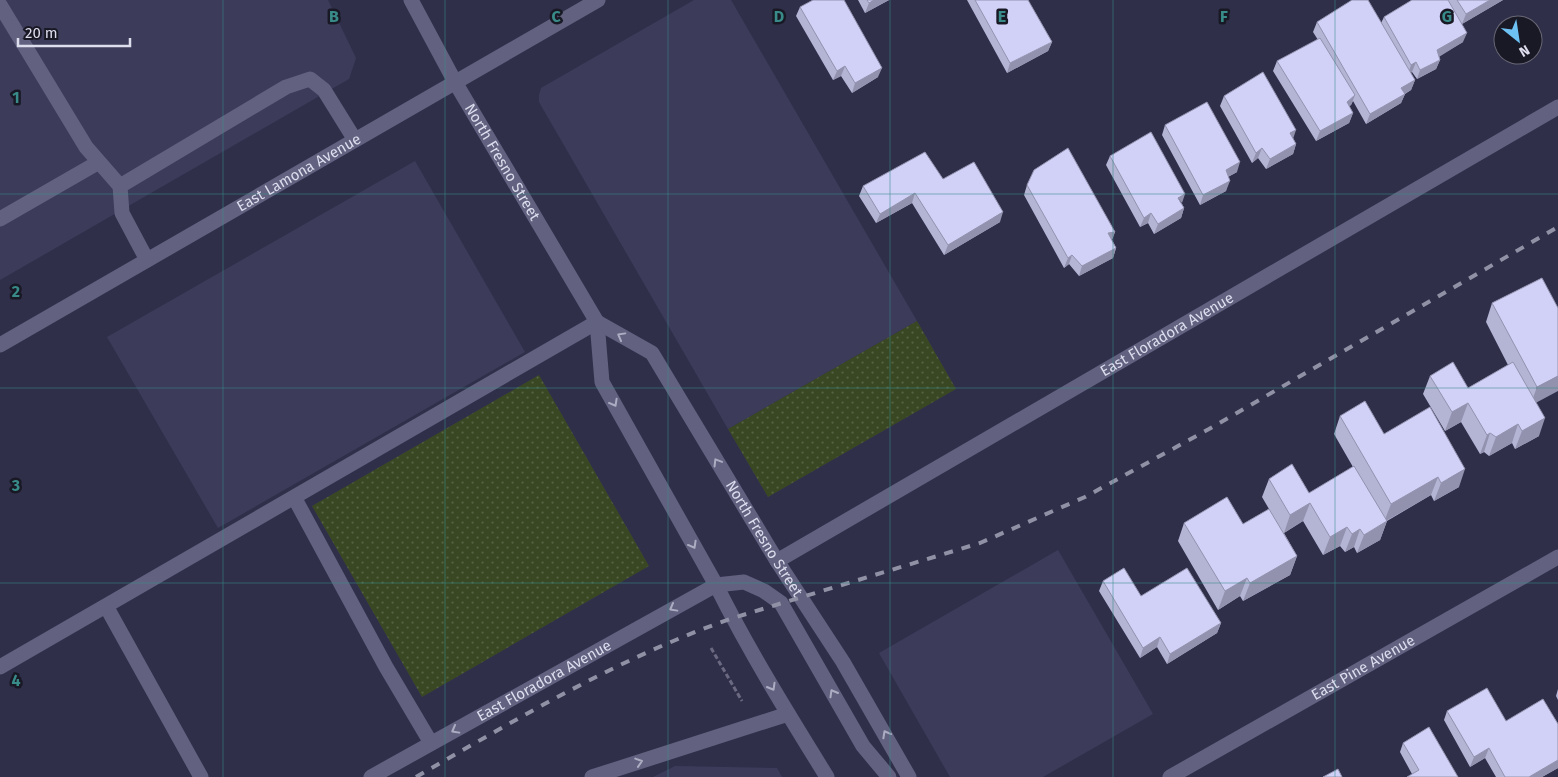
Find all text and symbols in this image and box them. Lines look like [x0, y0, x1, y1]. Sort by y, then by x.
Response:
text: B [329, 7, 339, 26]
text: C [551, 7, 561, 26]
text: D [774, 7, 784, 26]
text: E [998, 7, 1006, 26]
text: F [1220, 7, 1228, 26]
text: G [1442, 7, 1452, 26]
scale bar [18, 15, 130, 47]
north arrow [1493, 15, 1543, 65]
text: 20 m [25, 24, 58, 42]
text: N [1516, 41, 1533, 61]
text: 1 [12, 88, 20, 107]
street label: North Fresno Street [461, 100, 544, 224]
street label: East Lamona Avenue [234, 130, 364, 215]
text: 2 [12, 282, 20, 301]
street label: East Floradora Avenue [1097, 289, 1237, 380]
one-way arrow [617, 332, 626, 342]
one-way arrow [608, 398, 618, 407]
one-way arrow [714, 459, 724, 468]
text: 3 [11, 476, 20, 495]
street label: North Fresno Street [722, 477, 807, 600]
one-way arrow [687, 539, 697, 548]
one-way arrow [670, 602, 679, 612]
street label: East Pine Avenue [1308, 631, 1418, 704]
street label: East Floradora Avenue [474, 636, 614, 725]
text: 4 [11, 671, 21, 690]
one-way arrow [766, 681, 776, 690]
one-way arrow [829, 689, 839, 698]
one-way arrow [451, 724, 460, 734]
one-way arrow [882, 731, 892, 740]
one-way arrow [634, 757, 642, 767]

